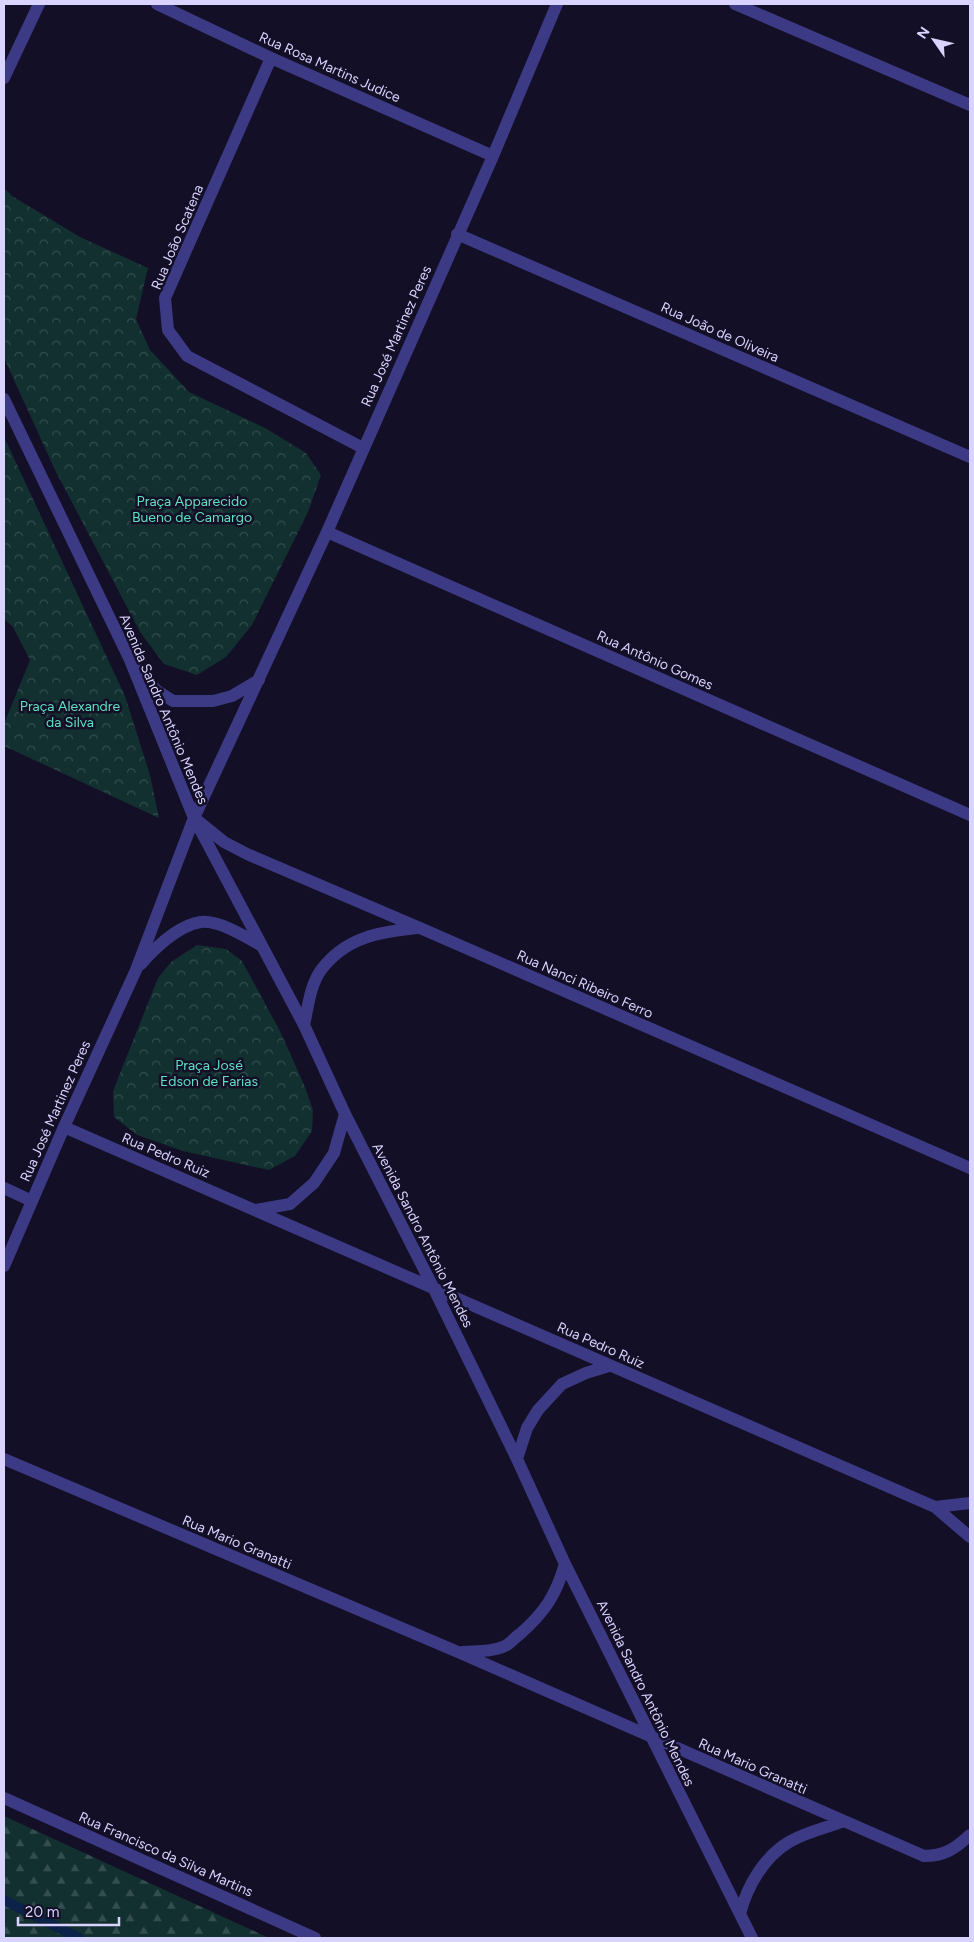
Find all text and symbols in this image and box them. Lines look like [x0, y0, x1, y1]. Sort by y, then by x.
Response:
north arrow [909, 15, 959, 65]
text: N [914, 24, 934, 42]
street label: Rua Rosa Martins Judice [256, 29, 403, 106]
street label: Rua João Scatena [148, 182, 207, 292]
street label: Rua José Martinez Peres [358, 263, 435, 409]
street label: Rua João de Oliveira [658, 299, 782, 366]
park label: Praça Apparecido Bueno de Camargo [132, 493, 252, 526]
street label: Avenida Sandro Antônio Mendes [116, 612, 211, 807]
street label: Rua Antônio Gomes [594, 627, 716, 694]
park label: Praça Alexandre da Silva [20, 698, 121, 731]
street label: Rua Nanci Ribeiro Ferro [514, 947, 656, 1022]
street label: Rua José Martinez Peres [17, 1038, 94, 1184]
park label: Praça José Edson de Farias [160, 1057, 258, 1090]
street label: Rua Pedro Ruiz [119, 1129, 213, 1182]
street label: Avenida Sandro Antônio Mendes [368, 1140, 477, 1330]
street label: Rua Pedro Ruiz [554, 1319, 647, 1372]
street label: Rua Mario Granatti [180, 1512, 294, 1573]
street label: Avenida Sandro Antônio Mendes [593, 1597, 698, 1789]
street label: Rua Mario Granatti [696, 1735, 810, 1798]
street label: Rua Francisco da Silva Martins [76, 1808, 256, 1901]
scale bar [18, 1894, 119, 1926]
text: 20 m [25, 1903, 59, 1921]

